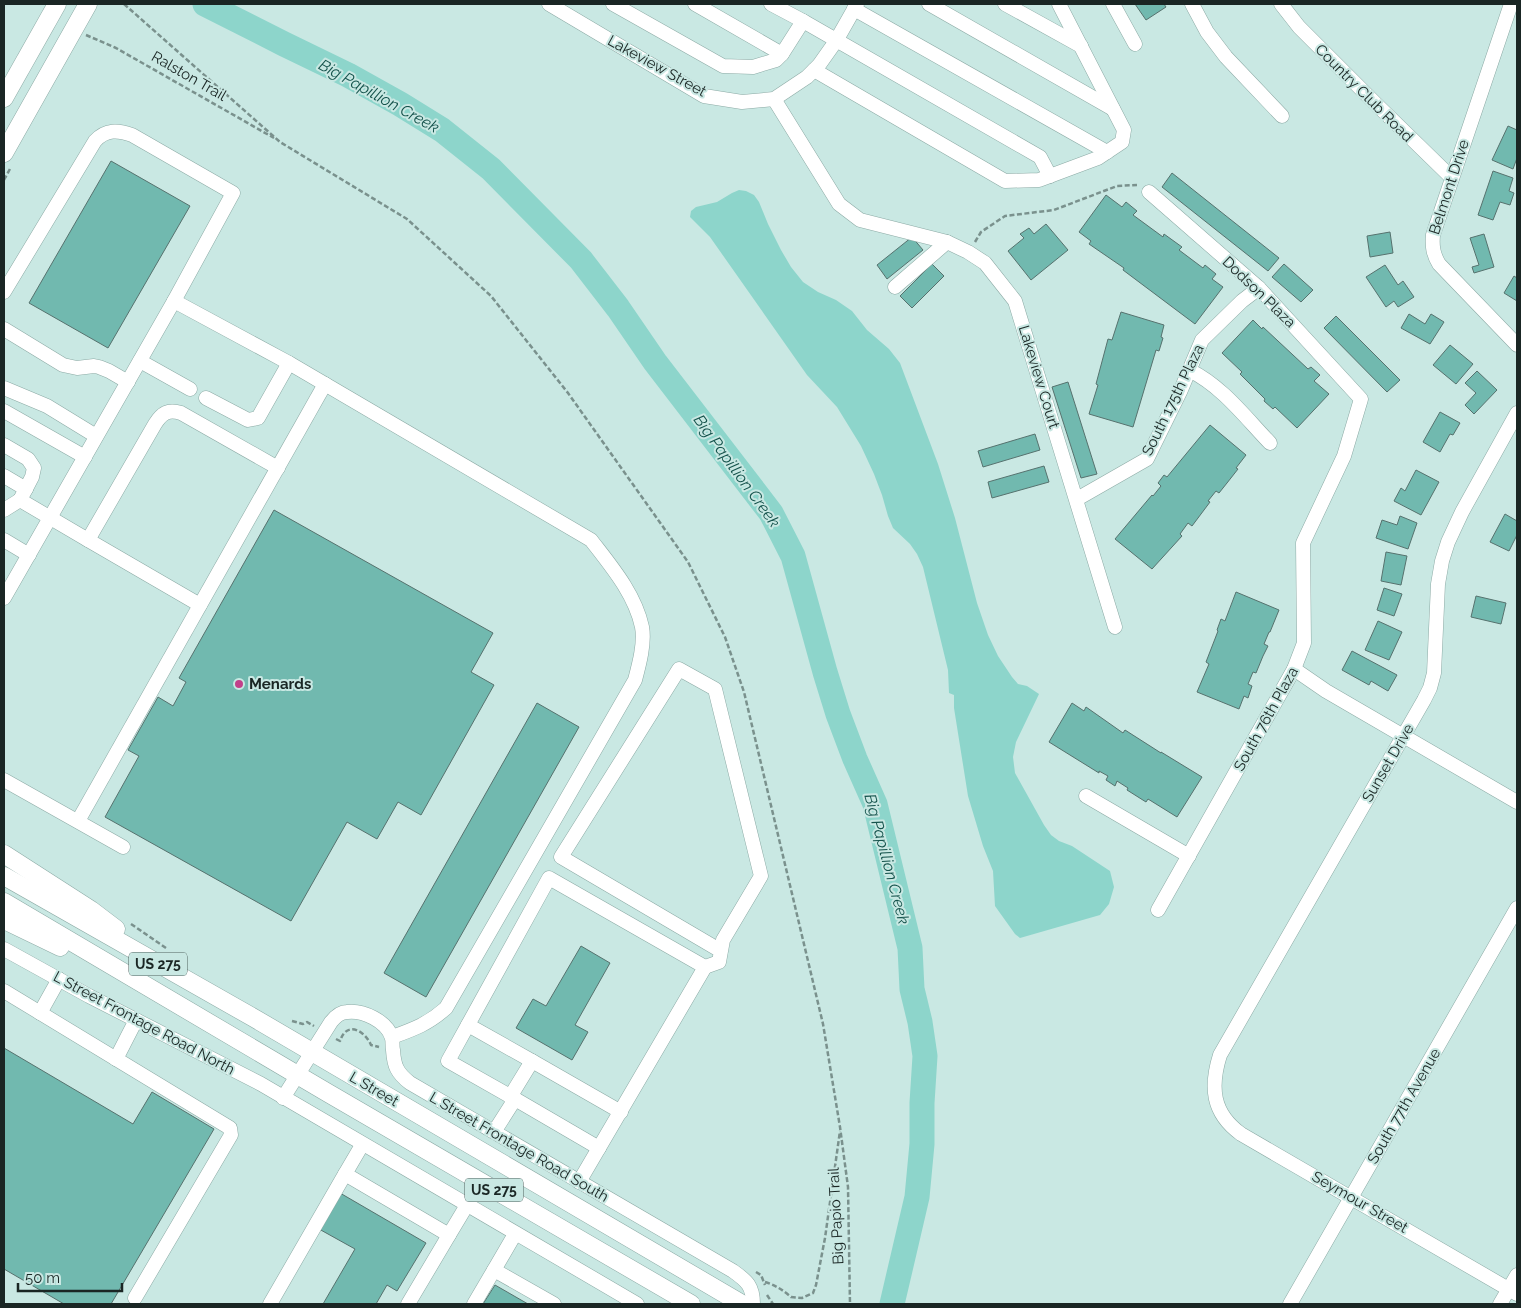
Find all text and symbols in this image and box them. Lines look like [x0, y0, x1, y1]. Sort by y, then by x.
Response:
street label: Lakeview Street [604, 31, 710, 101]
street label: Country Club Road [1311, 40, 1417, 146]
street label: Ralston Trail [148, 47, 231, 105]
water label: Big Papillion Creek [316, 55, 443, 137]
street label: Belmont Drive [1425, 137, 1473, 237]
street label: Dodson Plaza [1219, 253, 1299, 331]
street label: Lakeview Court [1015, 323, 1063, 431]
street label: South 175th Plaza [1138, 341, 1208, 459]
water label: Big Papillion Creek [690, 411, 784, 531]
street label: South 76th Plaza [1230, 664, 1302, 774]
place label: Menards [249, 675, 311, 693]
marker: Menards [233, 678, 245, 690]
street label: Sunset Drive [1358, 720, 1418, 805]
water label: Big Papillion Creek [860, 792, 914, 927]
road number: US 275 [129, 952, 187, 976]
street label: L Street Frontage Road North [50, 967, 238, 1079]
street label: South 77th Avenue [1364, 1045, 1444, 1167]
street label: L Street [346, 1068, 402, 1110]
street label: L Street Frontage Road South [426, 1088, 612, 1206]
street label: Big Papio Trail [824, 1166, 848, 1265]
street label: Seymour Street [1309, 1167, 1411, 1237]
road number: US 275 [465, 1178, 523, 1202]
scale bar [18, 1260, 121, 1292]
text: 50 m [25, 1269, 60, 1287]

